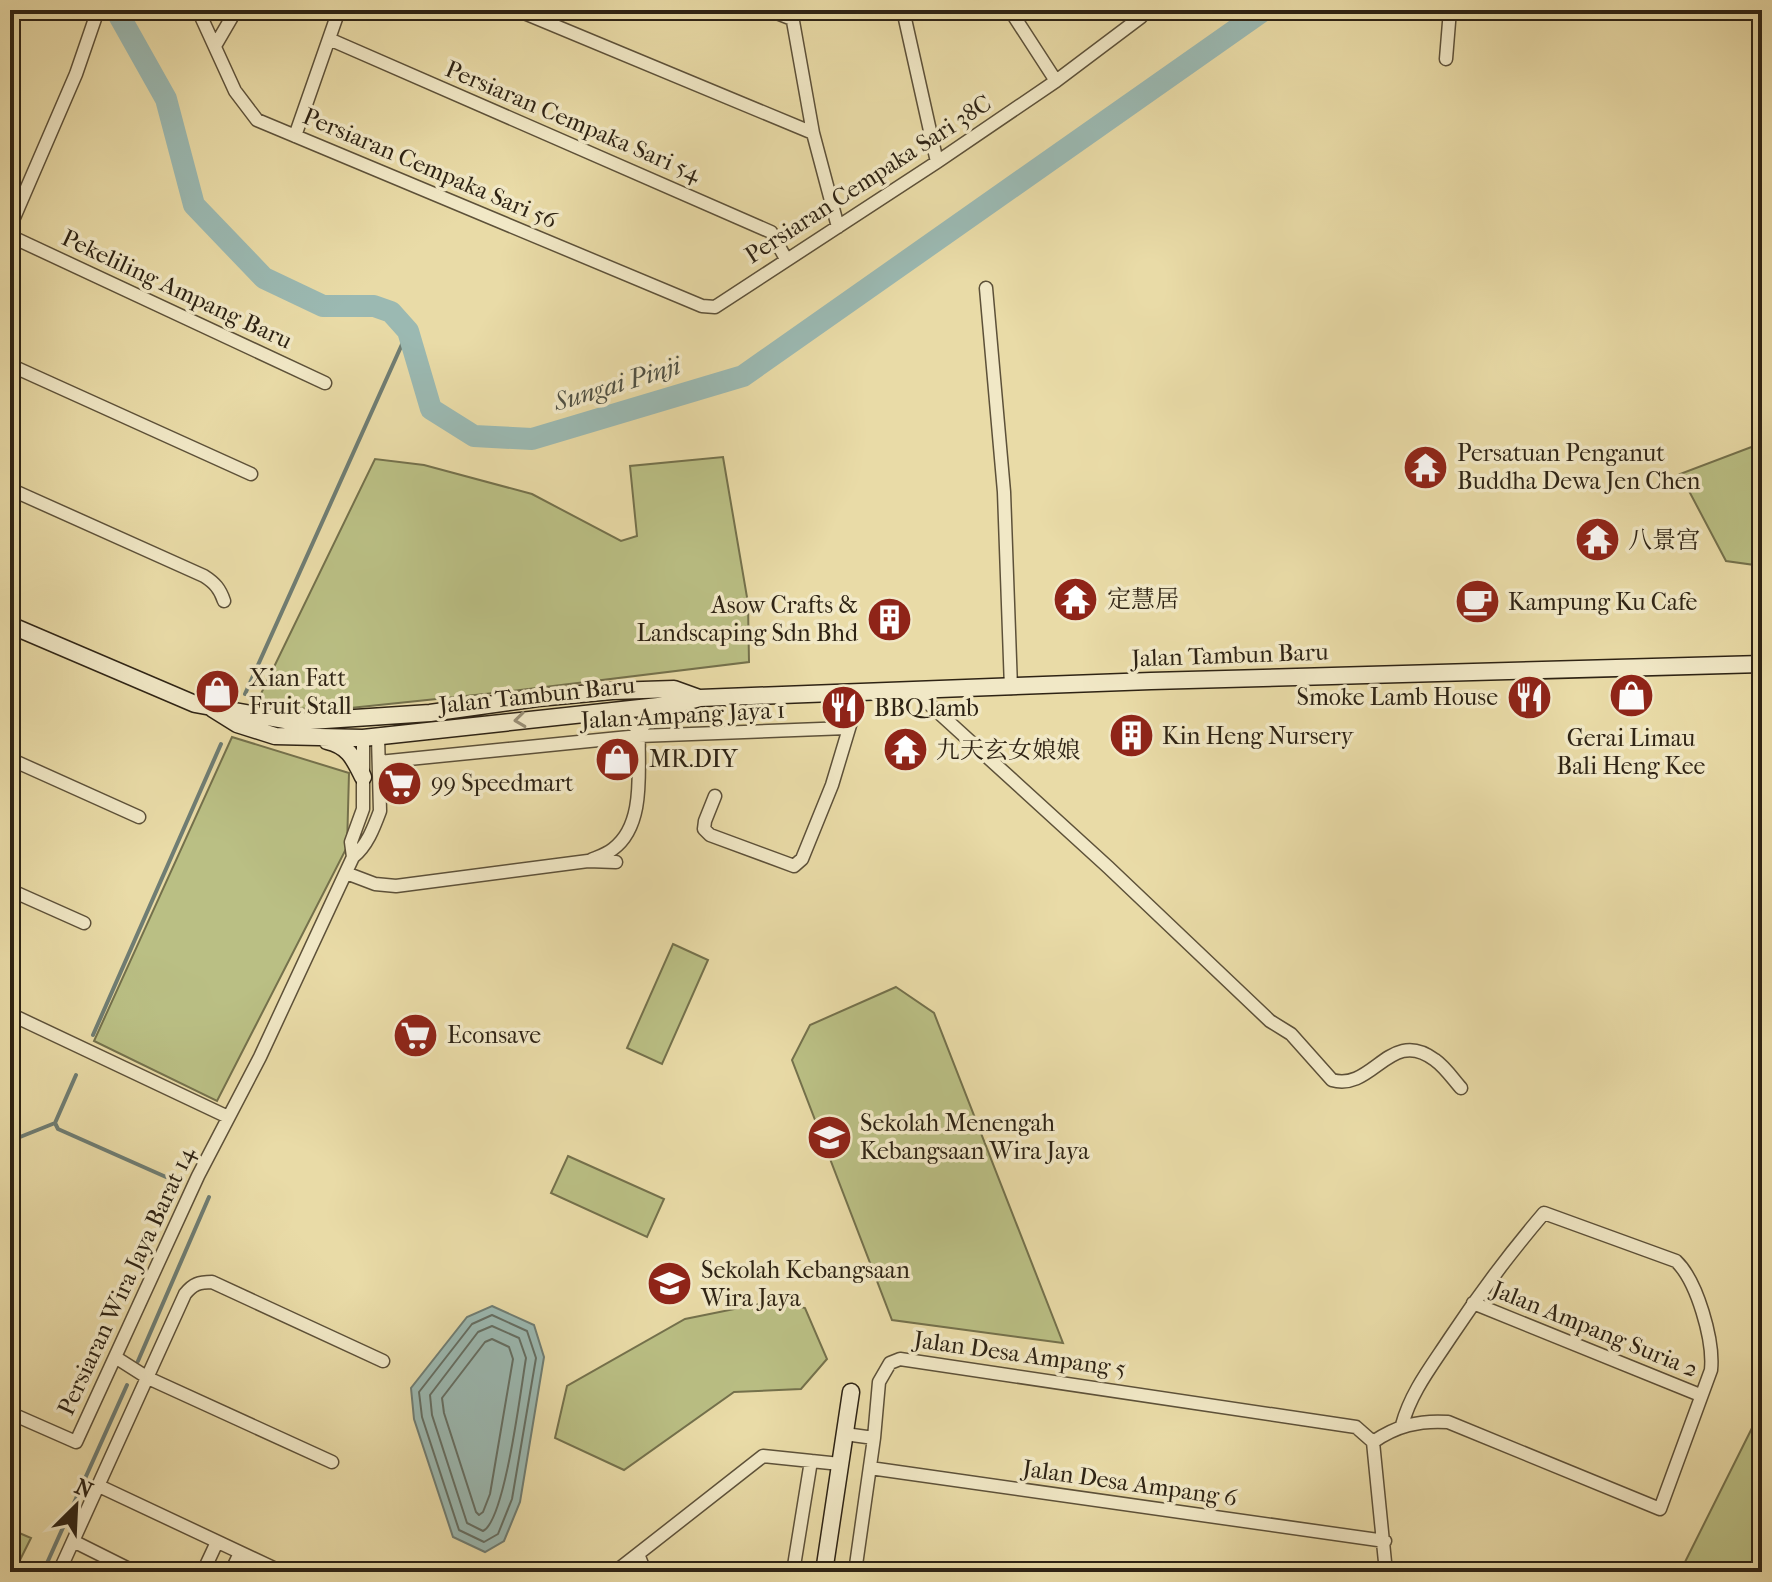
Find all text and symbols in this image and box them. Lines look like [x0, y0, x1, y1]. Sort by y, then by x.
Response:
street label: Persiaran Cempaka Sari 54 [441, 54, 706, 188]
street label: Persiaran Cempaka Sari 38C [740, 89, 996, 269]
street label: Persiaran Cempaka Sari 56 [299, 102, 562, 235]
street label: Pekeliling Ampang Baru [57, 223, 297, 355]
water label: Sungai Pinji [549, 350, 686, 418]
place label: Persatuan Penganut Buddha Dewa Jen Chen [1457, 439, 1701, 495]
temple icon: Persatuan Penganut Buddha Dewa Jen Chen [1402, 443, 1450, 491]
temple icon: 八景宫 [1573, 516, 1621, 564]
place label: 八景宫 [1628, 526, 1700, 554]
temple icon: 定慧居 [1052, 575, 1100, 623]
cafe icon: Kampung Ku Cafe [1453, 578, 1501, 626]
place label: 定慧居 [1107, 585, 1179, 613]
place label: Kampung Ku Cafe [1508, 588, 1698, 616]
place label: Asow Crafts & Landscaping Sdn Bhd [636, 591, 859, 647]
building icon: Asow Crafts & Landscaping Sdn Bhd [865, 595, 913, 643]
street label: Jalan Tambun Baru [1129, 638, 1329, 673]
place label: Xian Fatt Fruit Stall [249, 664, 352, 720]
shop icon: Xian Fatt Fruit Stall [194, 668, 242, 716]
street label: Jalan Tambun Baru [436, 671, 637, 719]
shop icon: Gerai Limau Bali Heng Kee [1607, 672, 1655, 720]
restaurant icon: Smoke Lamb House [1505, 673, 1553, 721]
place label: Smoke Lamb House [1297, 683, 1498, 711]
restaurant icon: BBQ lamb [819, 684, 867, 732]
place label: BBQ lamb [874, 694, 979, 722]
street label: Jalan Ampang Jaya 1 [578, 696, 786, 734]
one-way arrow [513, 712, 526, 729]
building icon: Kin Heng Nursery [1107, 712, 1155, 760]
place label: Kin Heng Nursery [1162, 722, 1355, 750]
place label: Gerai Limau Bali Heng Kee [1557, 724, 1706, 780]
temple icon: 九天玄女娘娘 [881, 726, 929, 774]
shop icon: MR.DIY [594, 735, 642, 783]
place label: 九天玄女娘娘 [936, 736, 1080, 764]
place label: MR.DIY [649, 745, 738, 773]
supermarket icon: 99 Speedmart [376, 759, 424, 807]
place label: 99 Speedmart [431, 769, 574, 797]
supermarket icon: Econsave [392, 1011, 440, 1059]
place label: Econsave [447, 1021, 541, 1049]
place label: Sekolah Menengah Kebangsaan Wira Jaya [860, 1109, 1090, 1165]
school or university icon: Sekolah Menengah Kebangsaan Wira Jaya [805, 1113, 853, 1161]
street label: Persiaran Wira Jaya Barat 14 [51, 1142, 201, 1420]
place label: Sekolah Kebangsaan Wira Jaya [700, 1256, 910, 1312]
school or university icon: Sekolah Kebangsaan Wira Jaya [646, 1260, 694, 1308]
street label: Jalan Ampang Suria 2 [1486, 1274, 1702, 1383]
street label: Jalan Desa Ampang 5 [910, 1325, 1128, 1383]
street label: Jalan Desa Ampang 6 [1019, 1454, 1240, 1512]
north arrow [36, 1466, 116, 1546]
text: N [71, 1473, 97, 1504]

